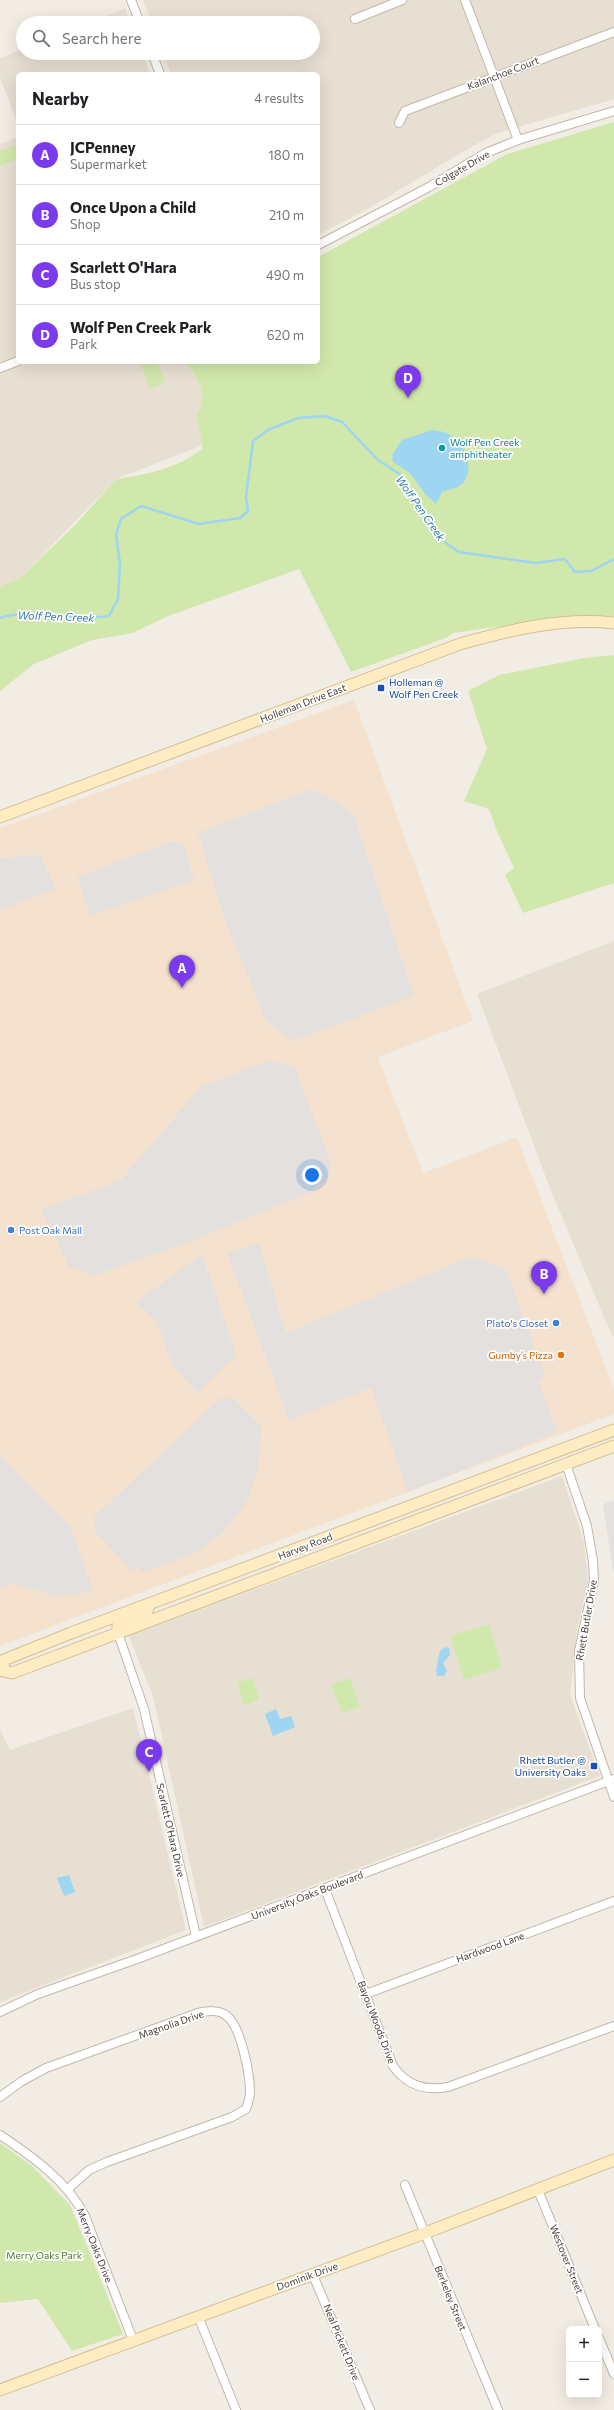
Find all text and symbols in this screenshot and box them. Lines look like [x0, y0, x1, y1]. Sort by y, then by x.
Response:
search box [16, 16, 320, 60]
icon: search [30, 27, 52, 49]
text: Search here [62, 29, 141, 47]
street label: Kalanchoe Court [465, 54, 541, 92]
text: Nearby [32, 88, 89, 109]
text: 4 results [254, 90, 304, 106]
text: JCPenney [70, 138, 136, 156]
text: A [40, 147, 50, 163]
text: 180 m [268, 147, 304, 163]
street label: Colgate Drive [432, 147, 492, 189]
text: Supermarket [70, 156, 147, 172]
text: Once Upon a Child [70, 198, 196, 216]
text: B [41, 207, 49, 223]
text: 210 m [269, 207, 304, 223]
text: Shop [70, 216, 101, 232]
text: Scarlett O'Hara [70, 258, 177, 276]
text: C [41, 267, 49, 283]
text: 490 m [266, 267, 304, 283]
text: Bus stop [70, 276, 121, 292]
text: Wolf Pen Creek Park [70, 318, 212, 336]
text: D [40, 327, 50, 343]
text: 620 m [267, 327, 304, 343]
text: Park [70, 336, 97, 352]
pin: D [395, 365, 421, 398]
place label: Wolf Pen Creek amphitheater [450, 436, 520, 460]
marker: Wolf Pen Creek amphitheater [437, 443, 447, 453]
water label: Wolf Pen Creek [394, 473, 449, 544]
water label: Wolf Pen Creek [17, 608, 96, 624]
place label: Holleman @ Wolf Pen Creek [389, 676, 459, 700]
street label: Holleman Drive East [258, 681, 348, 725]
marker: Holleman @ Wolf Pen Creek [376, 683, 386, 693]
pin: A [169, 955, 195, 988]
your location [302, 1165, 322, 1185]
place label: Post Oak Mall [19, 1224, 82, 1236]
marker: Post Oak Mall [6, 1225, 16, 1235]
pin: B [531, 1261, 557, 1294]
place label: Plato's Closet [486, 1317, 548, 1329]
marker: Plato's Closet [551, 1318, 561, 1328]
place label: Gumby’s Pizza [488, 1349, 553, 1361]
marker: Gumby’s Pizza [556, 1350, 566, 1360]
street label: Harvey Road [276, 1530, 334, 1562]
street label: Rhett Butler Drive [573, 1579, 599, 1661]
pin: C [136, 1739, 162, 1772]
place label: Rhett Butler @ University Oaks [515, 1754, 586, 1778]
marker: Rhett Butler @ University Oaks [589, 1761, 599, 1771]
street label: Scarlett O'Hara Drive [154, 1782, 188, 1878]
street label: University Oaks Boulevard [249, 1868, 365, 1922]
street label: Hardwood Lane [454, 1929, 526, 1965]
street label: Bayou Woods Drive [356, 1979, 398, 2065]
street label: Magnolia Drive [137, 2007, 205, 2041]
street label: Merry Oaks Drive [75, 2206, 115, 2284]
street label: Westover Street [548, 2223, 586, 2295]
park label: Merry Oaks Park [6, 2249, 83, 2261]
street label: Dominik Drive [275, 2259, 339, 2293]
street label: Berkeley Street [432, 2264, 470, 2332]
street label: Neal Pickett Drive [321, 2302, 363, 2382]
map controls [566, 2326, 602, 2398]
button: + [566, 2326, 602, 2362]
button: − [566, 2362, 602, 2398]

